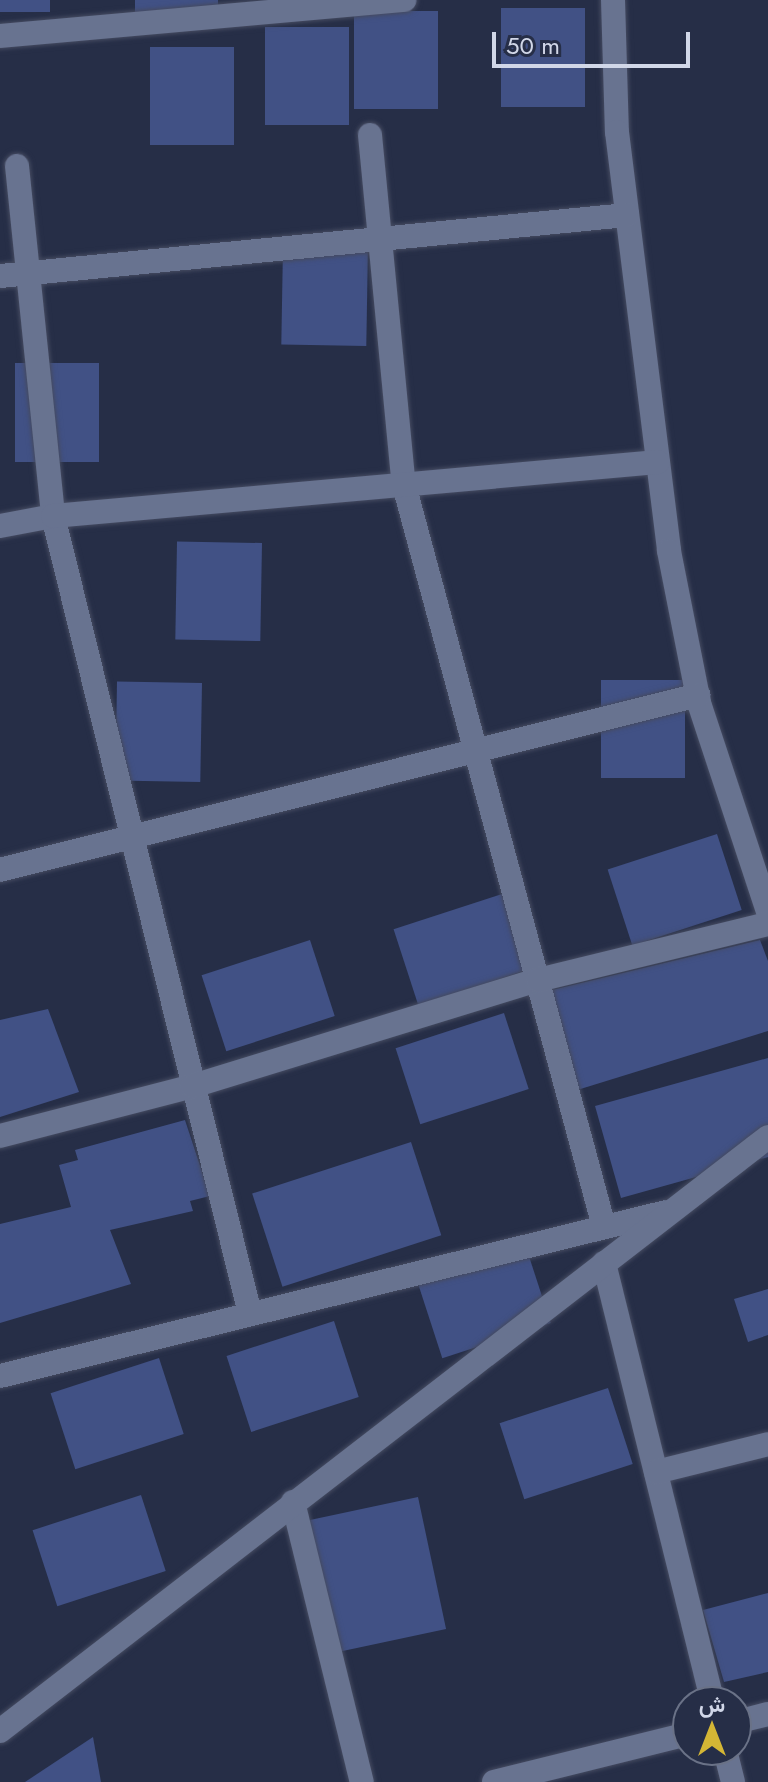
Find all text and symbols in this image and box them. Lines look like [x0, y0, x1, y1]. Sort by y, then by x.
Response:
scale bar [496, 16, 694, 66]
text: 50 m [506, 28, 560, 63]
north arrow [672, 1686, 752, 1766]
text: ش [699, 1688, 725, 1720]

